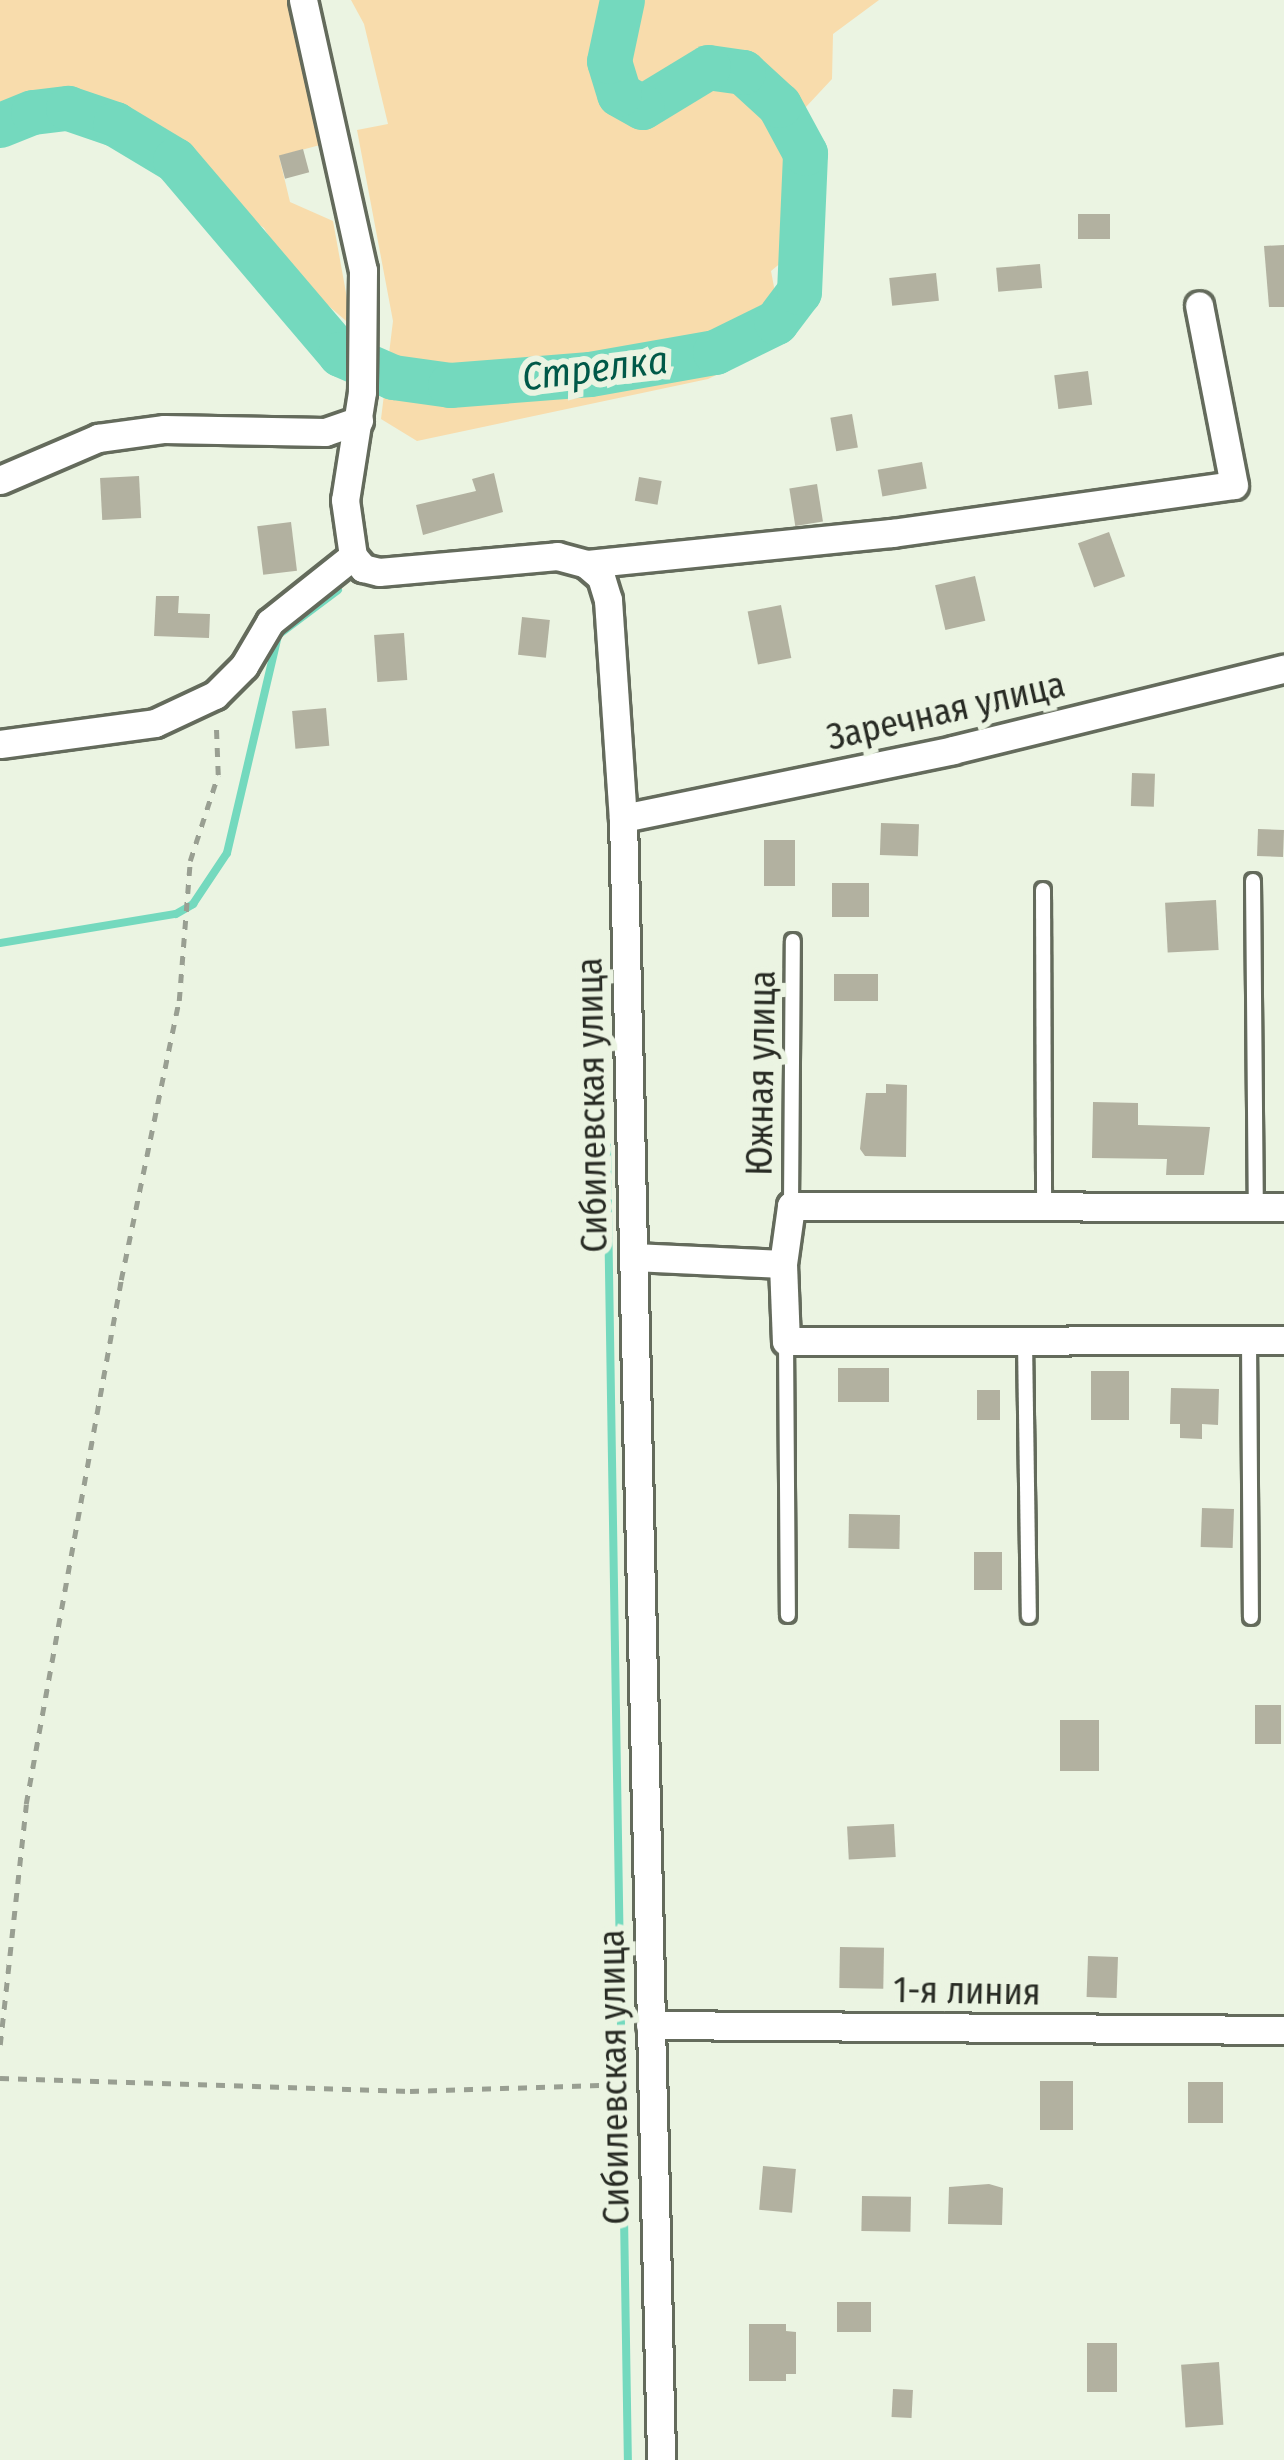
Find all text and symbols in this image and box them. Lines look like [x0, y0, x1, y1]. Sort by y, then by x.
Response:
water label: Стрелка [519, 337, 671, 401]
street label: Заречная улица [823, 664, 1069, 760]
street label: Сибилевская улица [569, 957, 617, 1253]
street label: Южная улица [739, 970, 785, 1176]
street label: Сибилевская улица [591, 1929, 639, 2225]
street label: 1-я линия [893, 1969, 1041, 2015]

